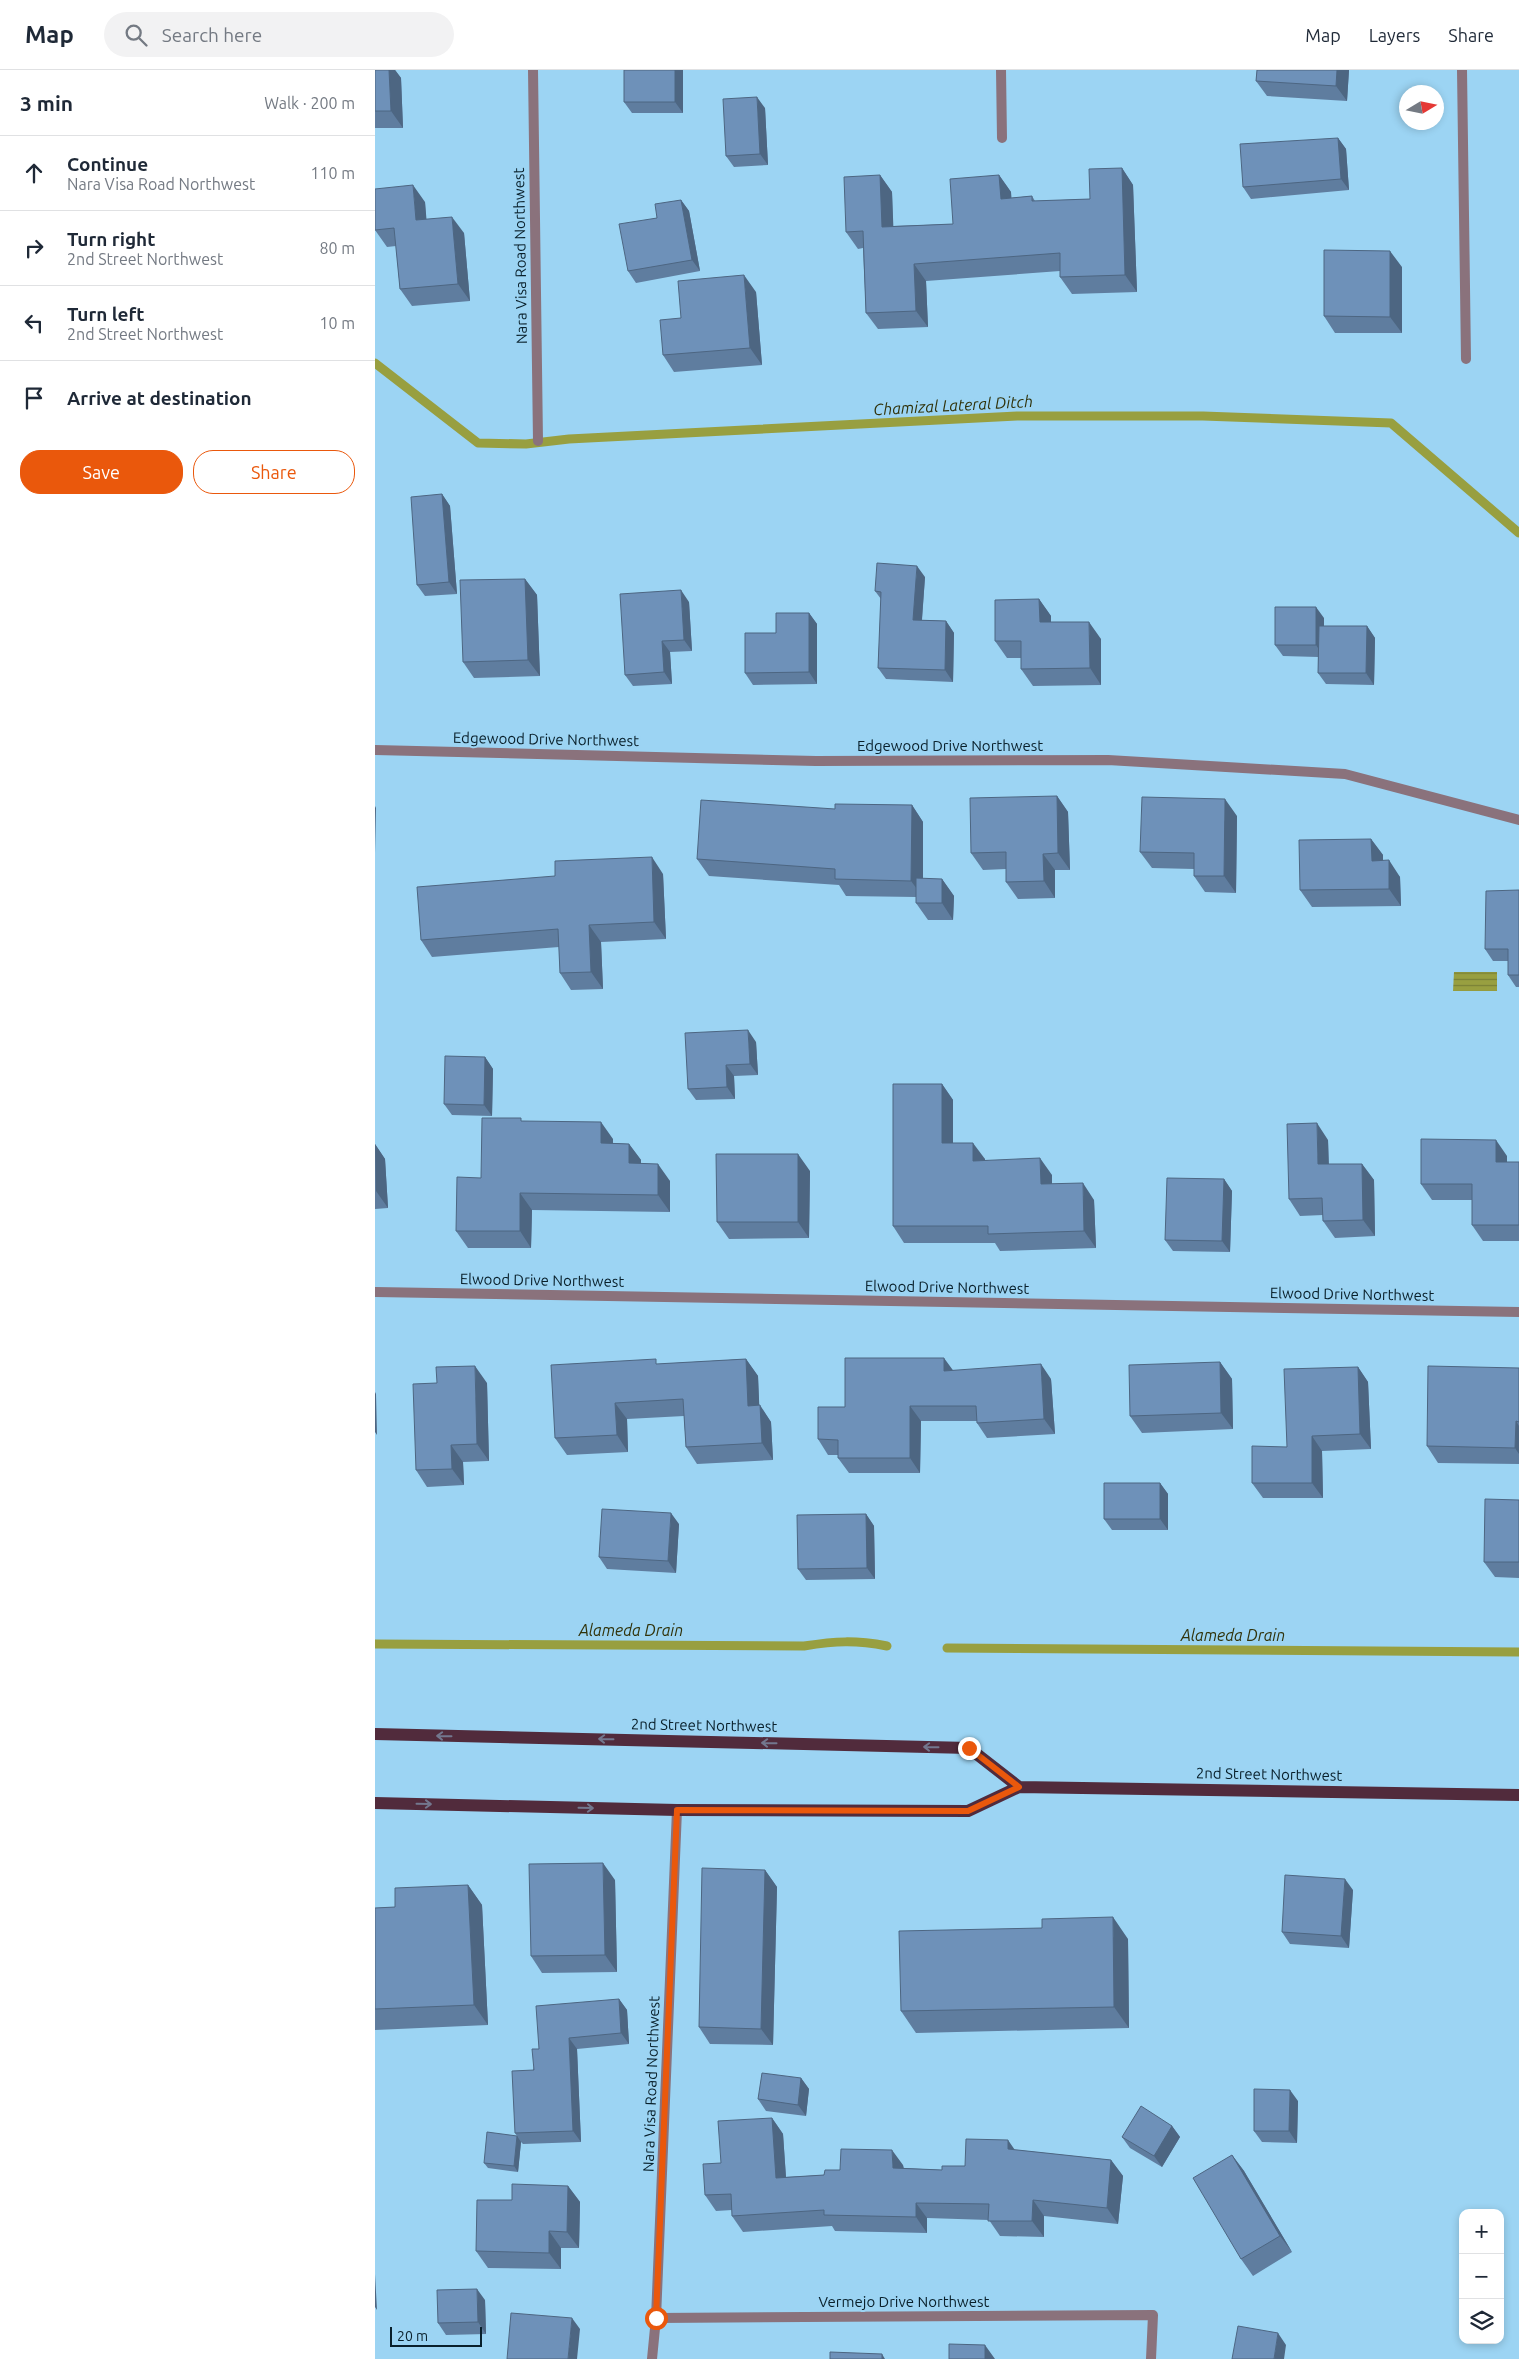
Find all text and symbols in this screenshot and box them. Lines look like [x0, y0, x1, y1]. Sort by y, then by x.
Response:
search box [104, 12, 454, 57]
text: Map [25, 21, 74, 48]
icon: search [122, 21, 150, 49]
text: Search here [162, 24, 262, 46]
text: Map [1305, 25, 1341, 45]
text: Layers [1369, 25, 1420, 45]
text: Share [1448, 25, 1494, 45]
north arrow [1399, 85, 1444, 130]
text: 3 min [20, 91, 73, 115]
text: Walk · 200 m [264, 94, 355, 112]
text: Continue [67, 153, 148, 175]
icon: ahead [20, 159, 48, 187]
text: 110 m [310, 164, 355, 182]
street label: Nara Visa Road Northwest [510, 168, 530, 344]
text: Nara Visa Road Northwest [67, 175, 255, 193]
text: Turn right [67, 228, 155, 250]
icon: right [20, 234, 48, 262]
text: 80 m [319, 239, 355, 257]
text: 2nd Street Northwest [67, 250, 223, 268]
text: Turn left [67, 303, 145, 325]
icon: left [20, 309, 48, 337]
text: 10 m [319, 314, 355, 332]
text: 2nd Street Northwest [67, 325, 223, 343]
icon: arrive [20, 384, 48, 412]
text: Arrive at destination [67, 387, 252, 409]
water label: Chamizal Lateral Ditch [873, 392, 1033, 418]
button: Save [20, 450, 183, 494]
button: Share [193, 450, 355, 494]
street label: Edgewood Drive Northwest [453, 729, 639, 749]
street label: Edgewood Drive Northwest [857, 737, 1043, 754]
street label: Elwood Drive Northwest [460, 1270, 625, 1290]
street label: Elwood Drive Northwest [865, 1277, 1030, 1297]
street label: Elwood Drive Northwest [1270, 1284, 1435, 1304]
water label: Alameda Drain [578, 1621, 683, 1639]
water label: Alameda Drain [1180, 1626, 1285, 1644]
street label: 2nd Street Northwest [631, 1715, 777, 1735]
one-way arrow [436, 1731, 452, 1740]
one-way arrow [598, 1735, 614, 1744]
route end [958, 1737, 981, 1760]
one-way arrow [761, 1738, 777, 1748]
one-way arrow [923, 1742, 940, 1752]
street label: 2nd Street Northwest [1196, 1764, 1342, 1784]
one-way arrow [415, 1799, 431, 1809]
one-way arrow [578, 1803, 594, 1812]
street label: Nara Visa Road Northwest [639, 1995, 663, 2172]
map controls [1459, 2209, 1504, 2344]
button: + [1459, 2209, 1504, 2254]
button: − [1459, 2254, 1504, 2299]
street label: Vermejo Drive Northwest [819, 2293, 990, 2310]
button: layers [1459, 2299, 1504, 2344]
route start [645, 2307, 668, 2330]
scale bar [390, 2324, 483, 2347]
text: 20 m [397, 2328, 428, 2344]

